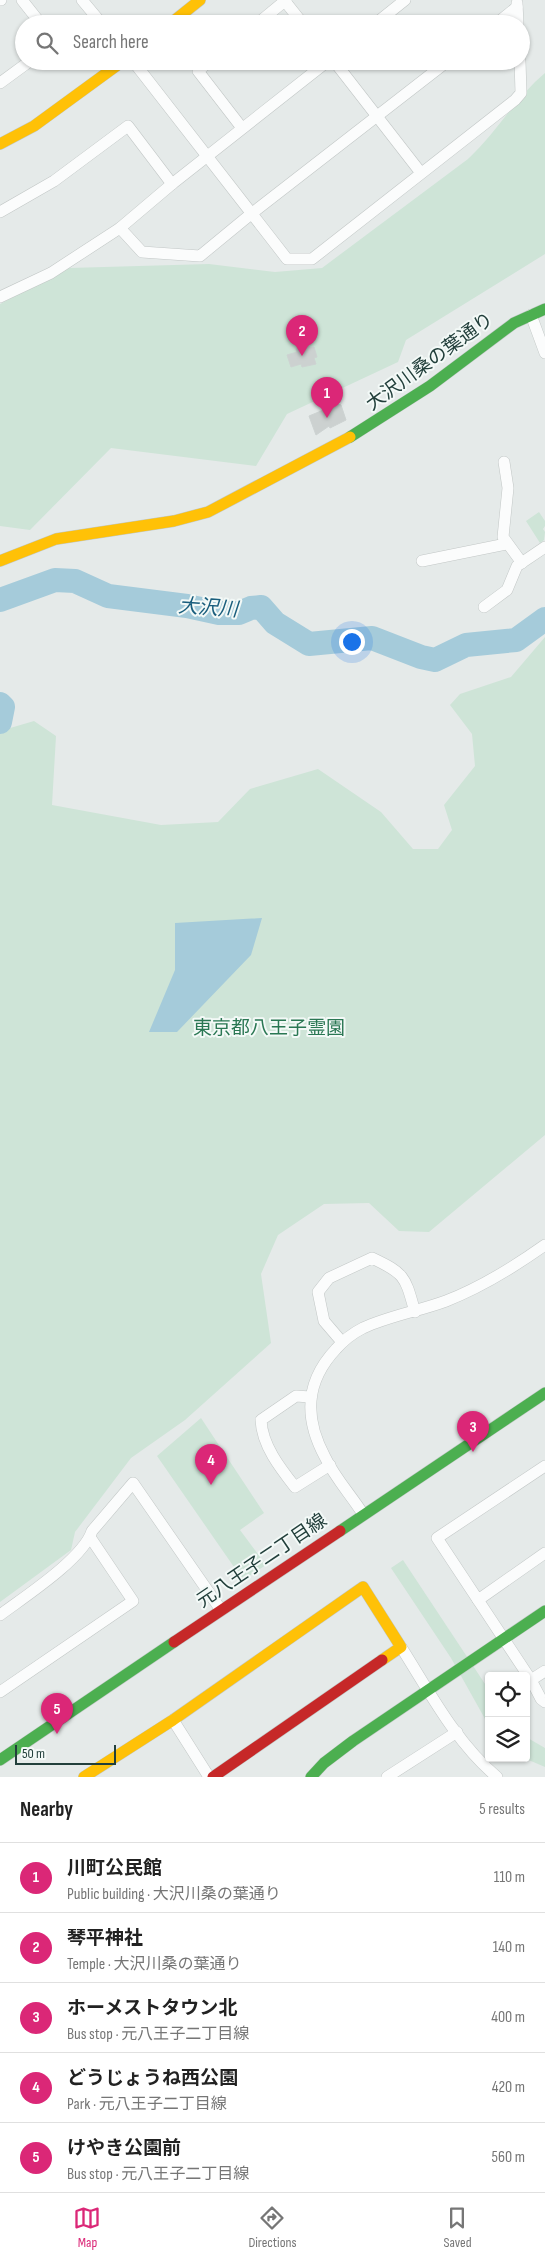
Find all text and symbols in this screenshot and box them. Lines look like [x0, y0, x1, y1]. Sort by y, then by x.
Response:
search box [15, 15, 530, 70]
icon: search [33, 29, 61, 57]
text: Search here [73, 31, 149, 54]
street label: 大沢川桑の葉通り [362, 308, 498, 416]
pin: 2 [286, 315, 318, 356]
pin: 1 [311, 377, 343, 418]
water label: 大沢川 [177, 594, 241, 622]
your location [339, 629, 365, 655]
park label: 東京都八王子霊園 [193, 1017, 345, 1040]
pin: 3 [457, 1411, 489, 1452]
pin: 4 [195, 1444, 227, 1485]
street label: 元八王子二丁目線 [193, 1509, 331, 1613]
map controls [485, 1672, 530, 1762]
button: locate [485, 1672, 530, 1717]
pin: 5 [41, 1693, 73, 1734]
button: layers [485, 1717, 530, 1762]
scale bar [15, 1742, 116, 1765]
text: 50 m [22, 1745, 45, 1762]
text: Nearby [20, 1797, 73, 1822]
text: 5 results [479, 1800, 525, 1819]
text: 川町公民館 [67, 1857, 162, 1880]
text: 1 [33, 1868, 39, 1887]
text: 110 m [494, 1868, 525, 1887]
text: Public building · 大沢川桑の葉通り [67, 1885, 281, 1904]
text: 琴平神社 [67, 1927, 143, 1950]
text: 2 [32, 1938, 40, 1957]
text: 140 m [493, 1938, 525, 1957]
text: Temple · 大沢川桑の葉通り [67, 1955, 241, 1974]
text: ホーメストタウン北 [67, 1997, 237, 2020]
text: 3 [32, 2008, 40, 2027]
text: 400 m [491, 2008, 525, 2027]
text: Bus stop · 元八王子二丁目線 [67, 2025, 249, 2044]
text: どうじょうね西公園 [67, 2067, 238, 2090]
text: 4 [32, 2078, 40, 2097]
text: 420 m [492, 2078, 525, 2097]
text: Park · 元八王子二丁目線 [67, 2095, 227, 2114]
text: けやき公園前 [67, 2137, 181, 2160]
text: 5 [32, 2148, 40, 2167]
text: 560 m [492, 2148, 525, 2167]
text: Bus stop · 元八王子二丁目線 [67, 2165, 249, 2184]
tab: Map [73, 2204, 101, 2251]
tab: Directions [248, 2204, 297, 2251]
tab: Saved [443, 2204, 472, 2251]

